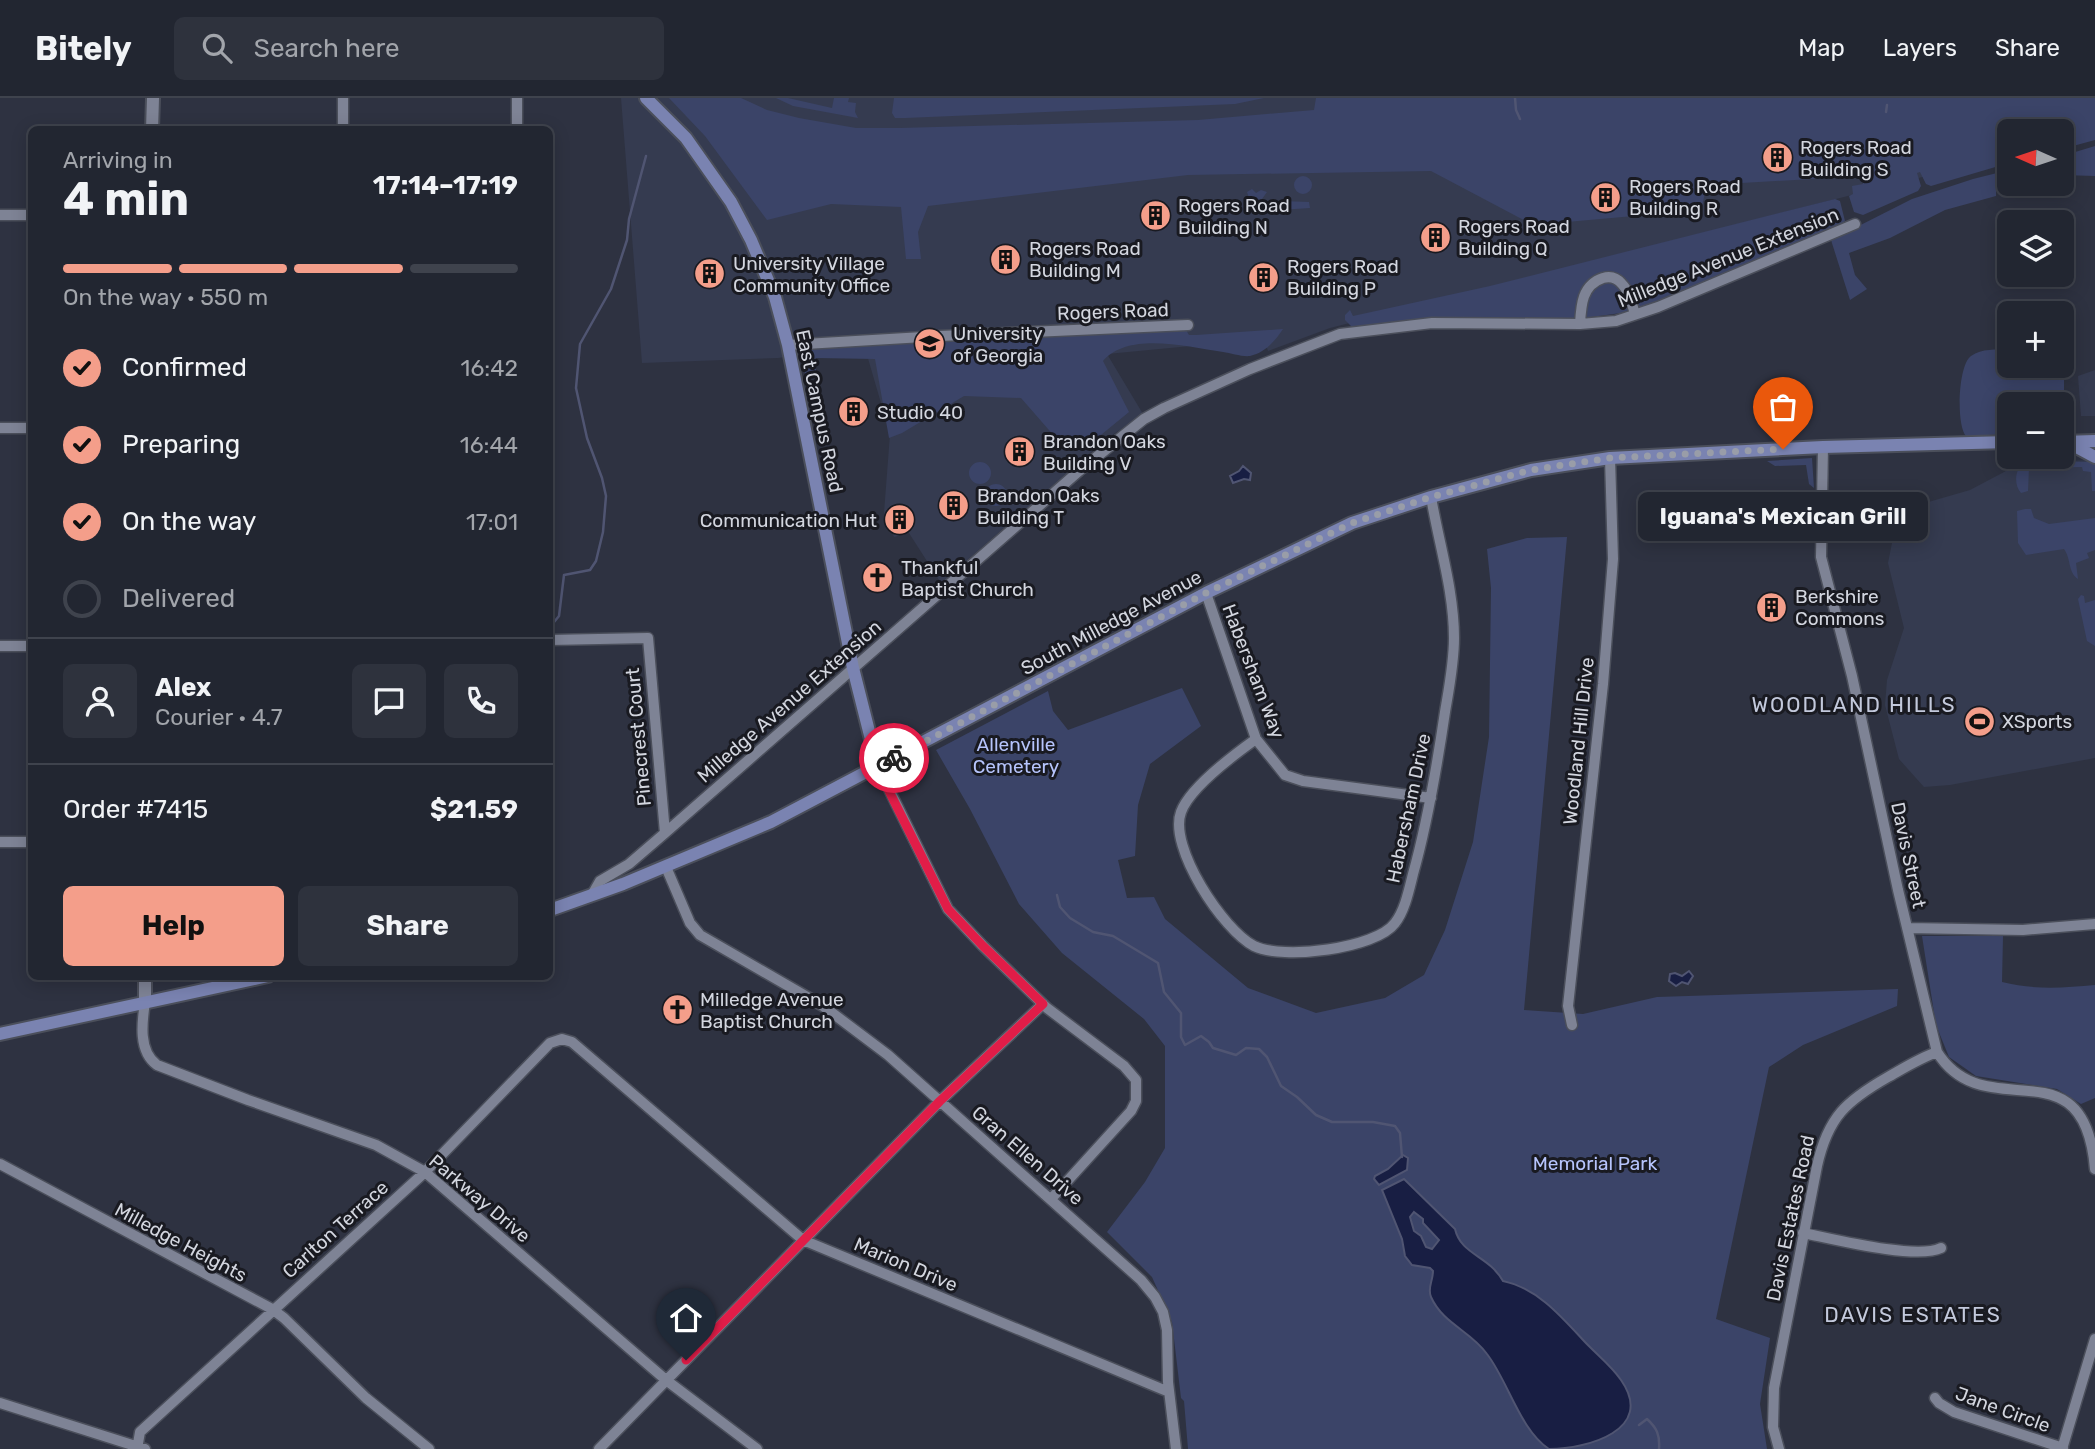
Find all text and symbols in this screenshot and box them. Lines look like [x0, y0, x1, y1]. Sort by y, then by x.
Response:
search box [174, 17, 664, 80]
text: Bitely [35, 29, 132, 68]
icon: search [198, 29, 236, 67]
text: Search here [254, 33, 400, 64]
text: Map [1798, 34, 1845, 62]
text: Layers [1883, 34, 1957, 62]
text: Share [1995, 34, 2060, 62]
north arrow [1997, 119, 2074, 196]
map controls [1997, 119, 2074, 469]
place label: Rogers Road Building S [1800, 136, 1912, 181]
building icon: Rogers Road Building S [1760, 141, 1794, 175]
text: Arriving in [63, 146, 173, 174]
text: 17:14–17:19 [373, 170, 518, 201]
text: 4 min [63, 172, 189, 227]
place label: Rogers Road Building R [1629, 175, 1741, 220]
building icon: Rogers Road Building R [1589, 180, 1623, 214]
place label: Rogers Road Building N [1178, 194, 1290, 239]
building icon: Rogers Road Building N [1138, 199, 1172, 233]
street label: Milledge Avenue Extension [1614, 203, 1842, 312]
button: layers [1997, 210, 2074, 287]
place label: Rogers Road Building Q [1458, 215, 1570, 260]
building icon: Rogers Road Building Q [1418, 220, 1452, 254]
place label: Rogers Road Building M [1029, 237, 1141, 282]
building icon: Rogers Road Building M [989, 242, 1023, 276]
place label: University Village Community Office [733, 252, 890, 297]
place label: Rogers Road Building P [1287, 255, 1399, 300]
building icon: University Village Community Office [693, 257, 727, 291]
building icon: Rogers Road Building P [1247, 260, 1281, 294]
text: On the way · 550 m [63, 283, 268, 311]
street label: Rogers Road [1057, 298, 1169, 325]
button: + [1997, 301, 2074, 378]
place label: University of Georgia [953, 322, 1043, 367]
school or university icon: University of Georgia [913, 327, 947, 361]
street label: East Campus Road [791, 328, 848, 495]
icon: check [63, 349, 101, 387]
text: Confirmed [122, 352, 247, 383]
text: 16:42 [461, 354, 518, 382]
pin [1753, 377, 1813, 449]
icon: bag [1764, 388, 1802, 426]
button: − [1997, 392, 2074, 469]
building icon: Studio 40 [837, 395, 871, 429]
place label: Studio 40 [877, 401, 963, 424]
icon: check [63, 426, 101, 464]
text: Preparing [122, 429, 240, 460]
place label: Brandon Oaks Building V [1043, 430, 1166, 475]
text: 16:44 [460, 431, 518, 459]
building icon: Brandon Oaks Building V [1003, 435, 1037, 469]
place label: Brandon Oaks Building T [977, 484, 1100, 529]
building icon: Brandon Oaks Building T [937, 489, 971, 523]
callout: Iguana's Mexican Grill [1638, 491, 1928, 540]
text: Iguana's Mexican Grill [1660, 502, 1906, 530]
icon: check [63, 503, 101, 541]
building icon: Communication Hut [883, 503, 917, 537]
text: On the way [122, 506, 256, 537]
text: 17:01 [466, 508, 518, 536]
place label: Communication Hut [700, 509, 878, 532]
place label: Thankful Baptist Church [901, 556, 1034, 601]
church icon: Thankful Baptist Church [861, 561, 895, 595]
street label: South Milledge Avenue [1017, 565, 1206, 680]
text: Delivered [122, 583, 235, 614]
place label: Berkshire Commons [1795, 585, 1884, 630]
building icon: Berkshire Commons [1755, 590, 1789, 624]
street label: Habersham Way [1217, 601, 1290, 741]
street label: Milledge Avenue Extension [693, 615, 886, 788]
street label: Woodland Hill Drive [1558, 656, 1599, 826]
button: person [63, 664, 137, 738]
button: chat [352, 664, 426, 738]
button: phone [444, 664, 518, 738]
street label: Pinecrest Court [621, 666, 656, 807]
text: Alex [155, 672, 211, 703]
district label: WOODLAND HILLS [1751, 692, 1957, 717]
text: Courier · 4.7 [155, 703, 282, 731]
sports icon: XSports [1962, 704, 1996, 738]
place label: XSports [2002, 710, 2072, 733]
courier [859, 723, 929, 793]
street label: Habersham Drive [1381, 731, 1436, 885]
park label: Allenville Cemetery [973, 733, 1059, 778]
icon: bike [875, 739, 913, 777]
text: Order #7415 [63, 794, 208, 825]
text: $21.59 [430, 794, 518, 825]
street label: Davis Street [1886, 800, 1931, 911]
button: Help [63, 886, 284, 966]
button: Share [298, 886, 518, 966]
place label: Milledge Avenue Baptist Church [700, 988, 844, 1033]
church icon: Milledge Avenue Baptist Church [660, 993, 694, 1027]
street label: Gran Ellen Drive [967, 1101, 1088, 1210]
street label: Davis Estates Road [1762, 1133, 1819, 1303]
street label: Parkway Drive [424, 1149, 535, 1247]
park label: Memorial Park [1533, 1152, 1658, 1175]
street label: Carlton Terrace [278, 1176, 393, 1283]
street label: Milledge Heights [111, 1198, 251, 1287]
street label: Marion Drive [851, 1232, 961, 1297]
pin [656, 1288, 716, 1360]
icon: home [667, 1299, 705, 1337]
district label: DAVIS ESTATES [1824, 1302, 2002, 1327]
street label: Jane Circle [1952, 1382, 2053, 1437]

